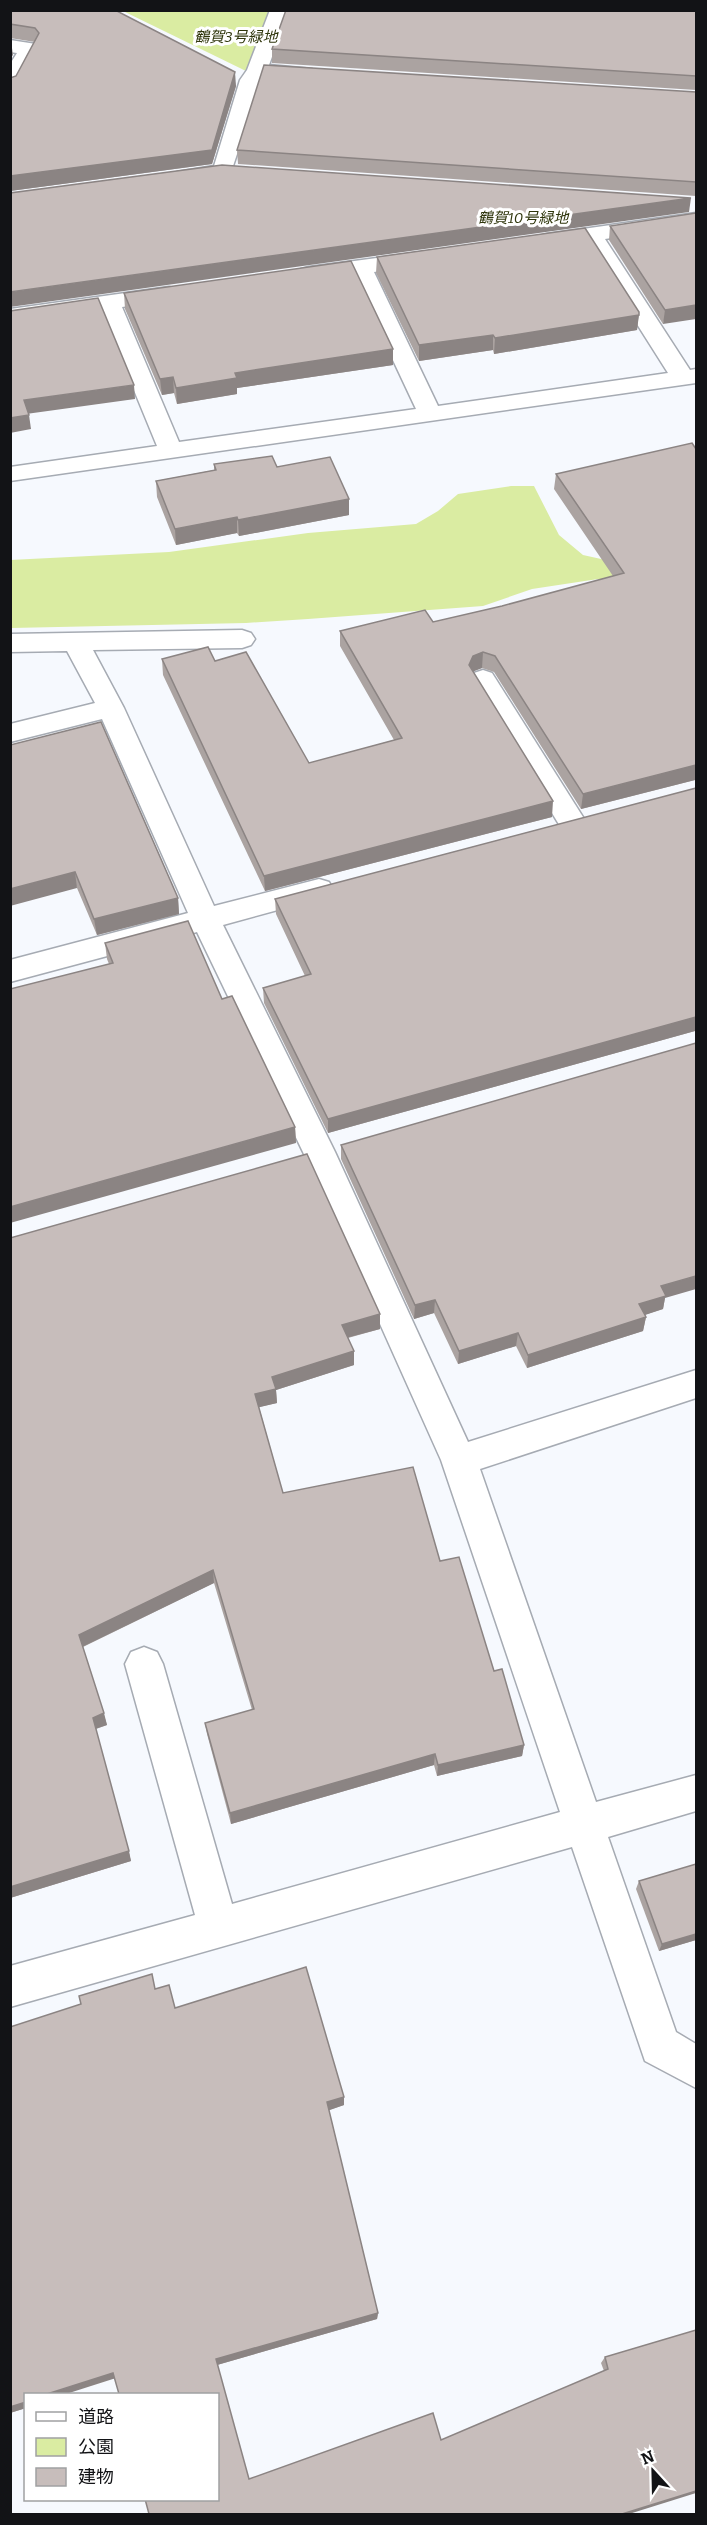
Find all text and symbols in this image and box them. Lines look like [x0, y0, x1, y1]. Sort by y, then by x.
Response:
park label: 鶴賀3号緑地 [194, 28, 280, 46]
park label: 鶴賀10号緑地 [478, 209, 570, 227]
legend [24, 2393, 219, 2501]
text: 道路 [78, 2406, 114, 2428]
text: 公園 [78, 2436, 114, 2458]
north arrow [623, 2441, 683, 2501]
text: N [638, 2446, 657, 2469]
text: 建物 [78, 2466, 114, 2488]

